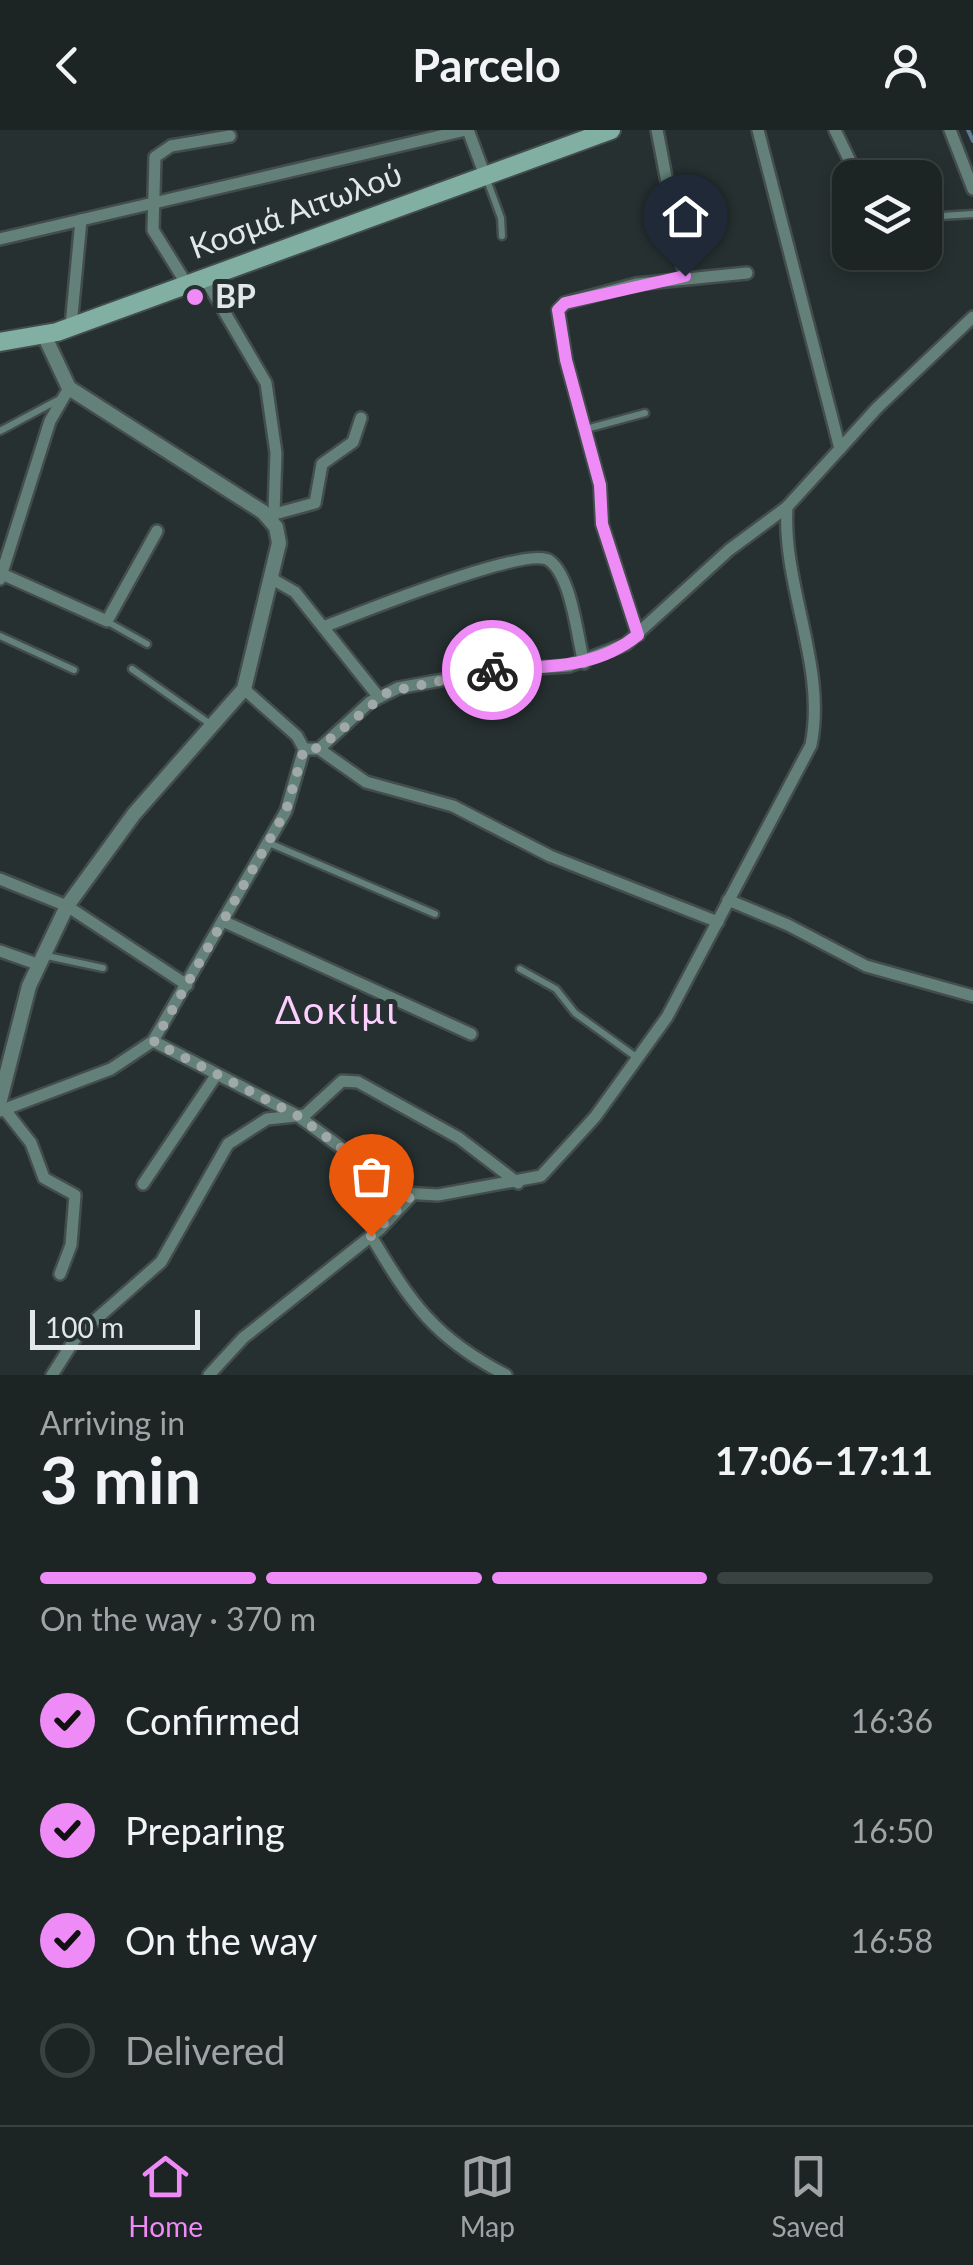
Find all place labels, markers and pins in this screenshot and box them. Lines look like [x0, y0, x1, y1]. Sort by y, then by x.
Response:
pin [643, 174, 728, 277]
place label: BP [215, 276, 256, 315]
marker: BP [184, 286, 206, 308]
pin [329, 1134, 414, 1237]

